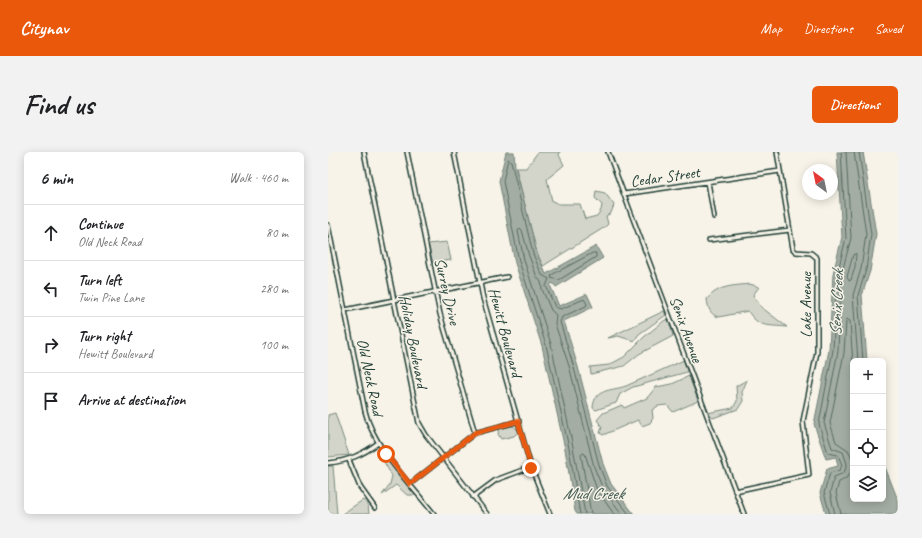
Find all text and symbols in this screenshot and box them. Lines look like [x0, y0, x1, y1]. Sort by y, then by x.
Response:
text: Citynav [20, 16, 68, 40]
text: Map [761, 20, 782, 37]
text: Directions [804, 20, 853, 37]
text: Saved [875, 20, 902, 37]
button: Directions [812, 86, 898, 123]
text: Find us [24, 87, 94, 122]
street label: Cedar Street [629, 162, 703, 192]
north arrow [802, 164, 838, 200]
text: 6 min [40, 168, 73, 189]
text: Walk · 460 m [229, 170, 288, 186]
text: Continue [78, 215, 123, 234]
icon: ahead [40, 222, 62, 244]
text: 80 m [266, 225, 288, 241]
text: Old Neck Road [78, 234, 142, 250]
street label: Surrey Drive [430, 256, 465, 328]
water label: Senix Creek [825, 267, 848, 336]
street label: Lake Avenue [796, 270, 816, 338]
text: Turn left [78, 271, 121, 290]
icon: left [40, 278, 62, 300]
text: 280 m [260, 281, 288, 297]
street label: Hewitt Boulevard [483, 285, 527, 382]
text: Twin Pine Lane [78, 290, 144, 306]
street label: Holiday Boulevard [394, 293, 432, 392]
street label: Senix Avenue [665, 294, 708, 367]
text: Turn right [78, 327, 131, 346]
icon: right [40, 334, 62, 356]
text: 100 m [260, 337, 288, 353]
street label: Old Neck Road [352, 337, 388, 420]
text: Hewitt Boulevard [78, 346, 153, 362]
map controls [850, 358, 886, 502]
button: + [850, 358, 886, 394]
icon: arrive [40, 390, 62, 412]
text: Arrive at destination [78, 391, 185, 410]
button: − [850, 394, 886, 430]
button: locate [850, 430, 886, 466]
route start [377, 445, 395, 463]
route end [522, 459, 540, 477]
button: layers [850, 466, 886, 502]
water label: Mud Creek [563, 483, 627, 504]

